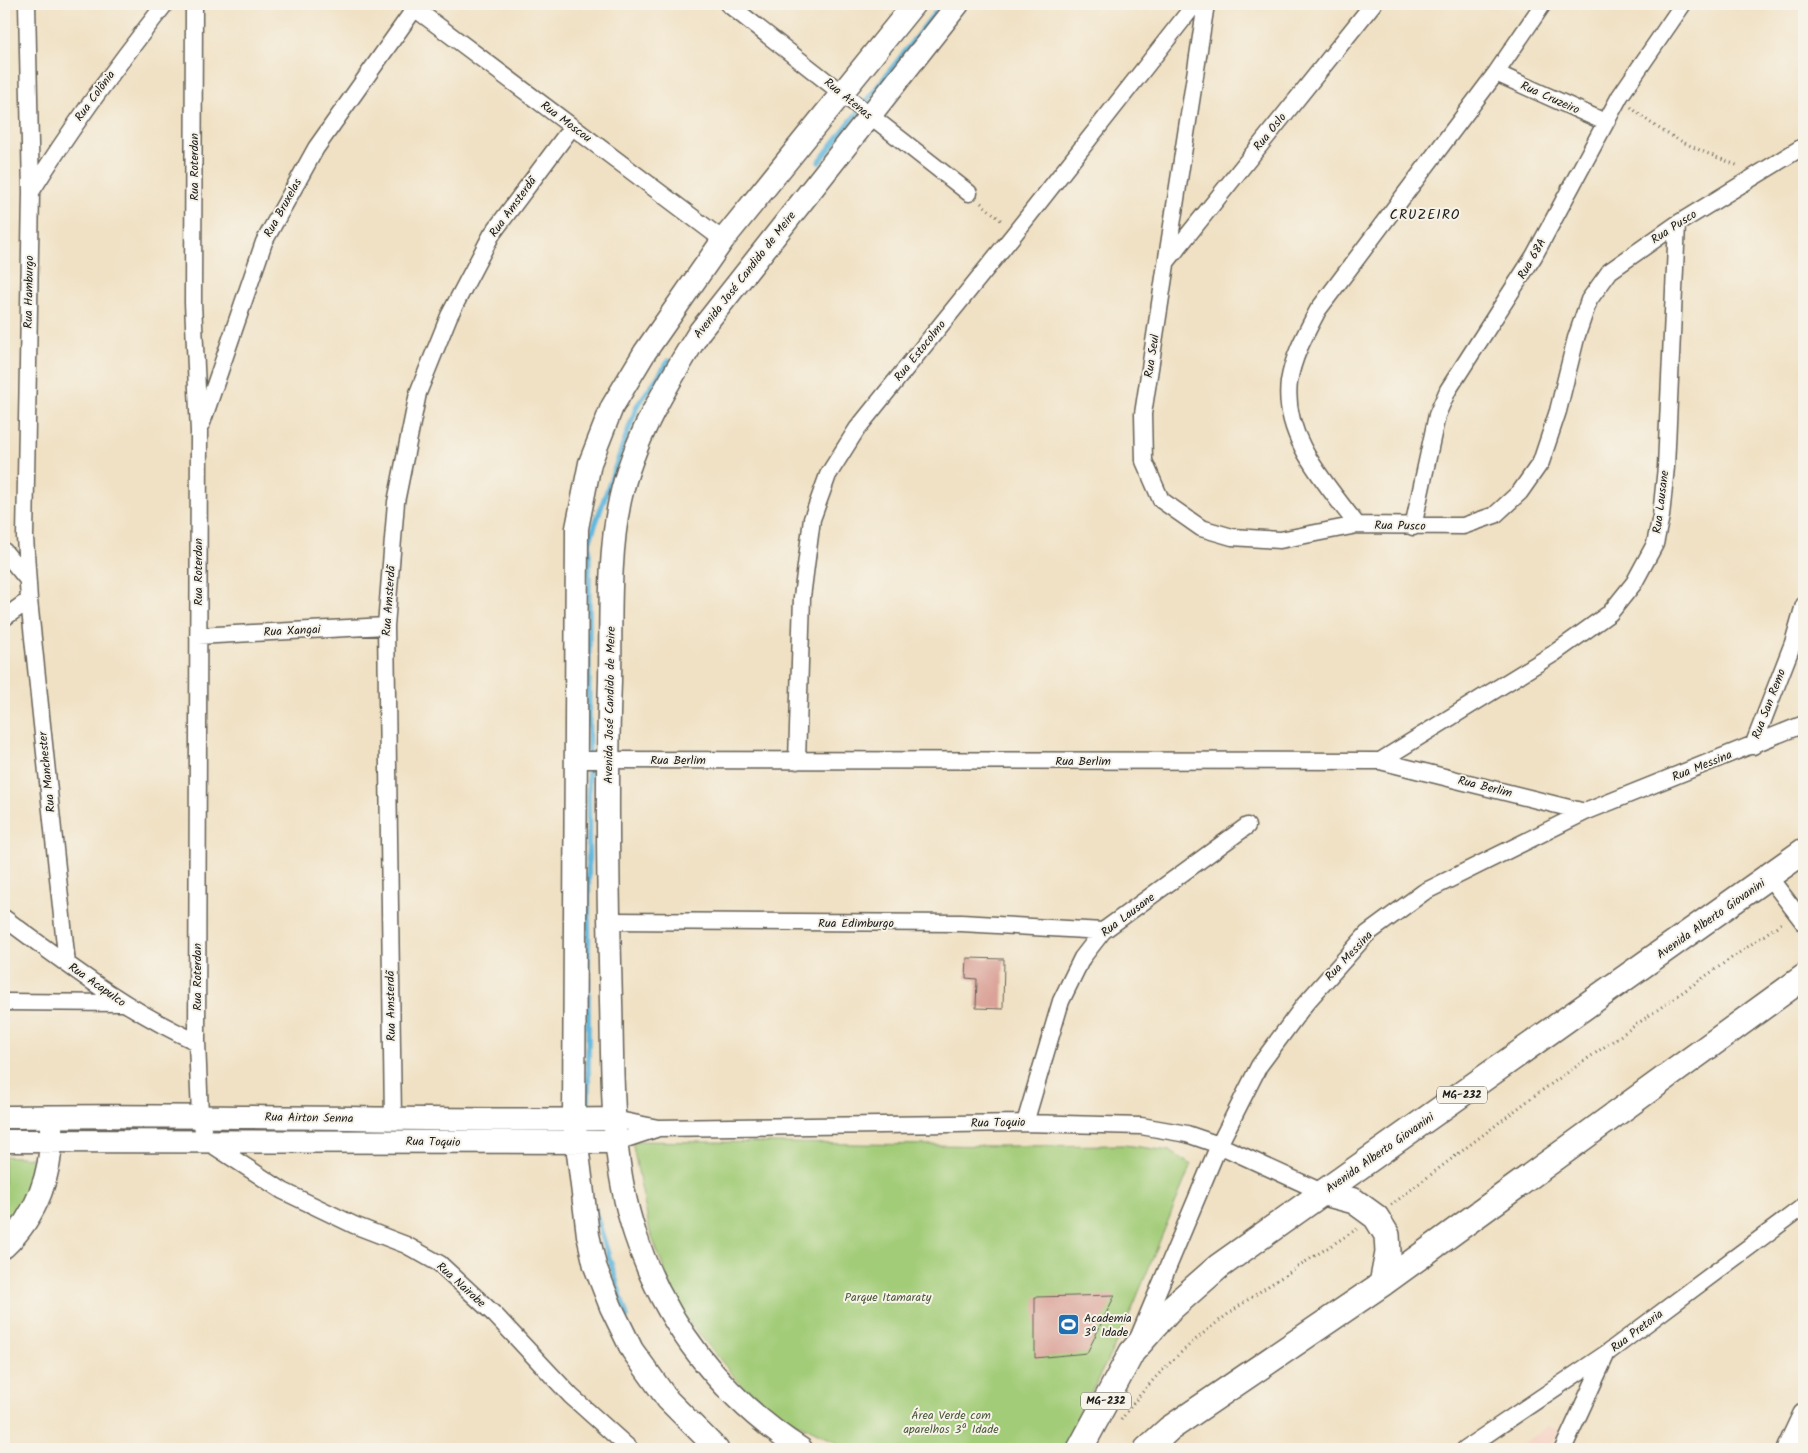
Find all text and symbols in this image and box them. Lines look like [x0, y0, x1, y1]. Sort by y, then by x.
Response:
street label: Rua Colônia [70, 66, 120, 125]
street label: Rua Atenas [820, 73, 876, 125]
street label: Rua Cruzeiro [1517, 76, 1583, 120]
street label: Rua Moscou [536, 96, 596, 148]
street label: Rua Oslo [1249, 109, 1291, 155]
street label: Rua Roterdan [185, 133, 204, 201]
street label: Rua Amsterdã [484, 172, 542, 241]
street label: Rua Bruxelas [259, 175, 307, 241]
district label: CRUZEIRO [1390, 204, 1460, 226]
street label: Rua Pusco [1647, 205, 1701, 249]
street label: Avenida José Candido de Meire [689, 207, 801, 343]
street label: Rua 68A [1513, 235, 1551, 283]
street label: Rua Hamburgo [19, 255, 39, 329]
street label: Rua Estocolmo [889, 316, 951, 386]
street label: Rua Seul [1139, 333, 1165, 379]
street label: Rua Lausane [1648, 469, 1674, 535]
street label: Rua Pusco [1374, 516, 1426, 536]
street label: Rua Roterdan [189, 538, 208, 606]
street label: Rua Amsterdã [377, 564, 401, 637]
street label: Rua Xangai [263, 620, 322, 642]
street label: Avenida José Candido de Meire [599, 626, 621, 784]
street label: Rua San Remo [1747, 666, 1791, 742]
street label: Rua Manchester [33, 730, 61, 813]
street label: Rua Messina [1669, 745, 1735, 787]
street label: Rua Berlim [650, 751, 706, 770]
street label: Rua Berlim [1055, 752, 1111, 771]
street label: Rua Berlim [1456, 771, 1515, 803]
street label: Avenida Alberto Giovanini [1653, 874, 1770, 964]
street label: Rua Lausane [1097, 888, 1160, 942]
street label: Rua Edimburgo [818, 914, 894, 933]
street label: Rua Messina [1320, 926, 1378, 986]
street label: Rua Roterdan [188, 943, 207, 1011]
street label: Rua Acapulco [64, 958, 130, 1012]
street label: Rua Amsterdã [381, 969, 401, 1042]
road number: MG-232 [1437, 1086, 1487, 1104]
street label: Rua Airton Senna [264, 1108, 354, 1128]
street label: Avenida Alberto Giovanini [1322, 1108, 1439, 1198]
street label: Rua Toquio [970, 1113, 1026, 1133]
street label: Rua Toquio [405, 1132, 461, 1152]
street label: Rua Nairobe [432, 1258, 490, 1313]
park label: Parque Itamaraty [845, 1288, 932, 1307]
street label: Rua Pretoria [1607, 1305, 1668, 1357]
place label: Academia 3ª Idade [1084, 1309, 1132, 1342]
sports icon: Academia 3ª Idade [1056, 1313, 1080, 1337]
road number: MG-232 [1081, 1392, 1131, 1410]
park label: Área Verde com aparelhos 3ª Idade [903, 1406, 999, 1439]

